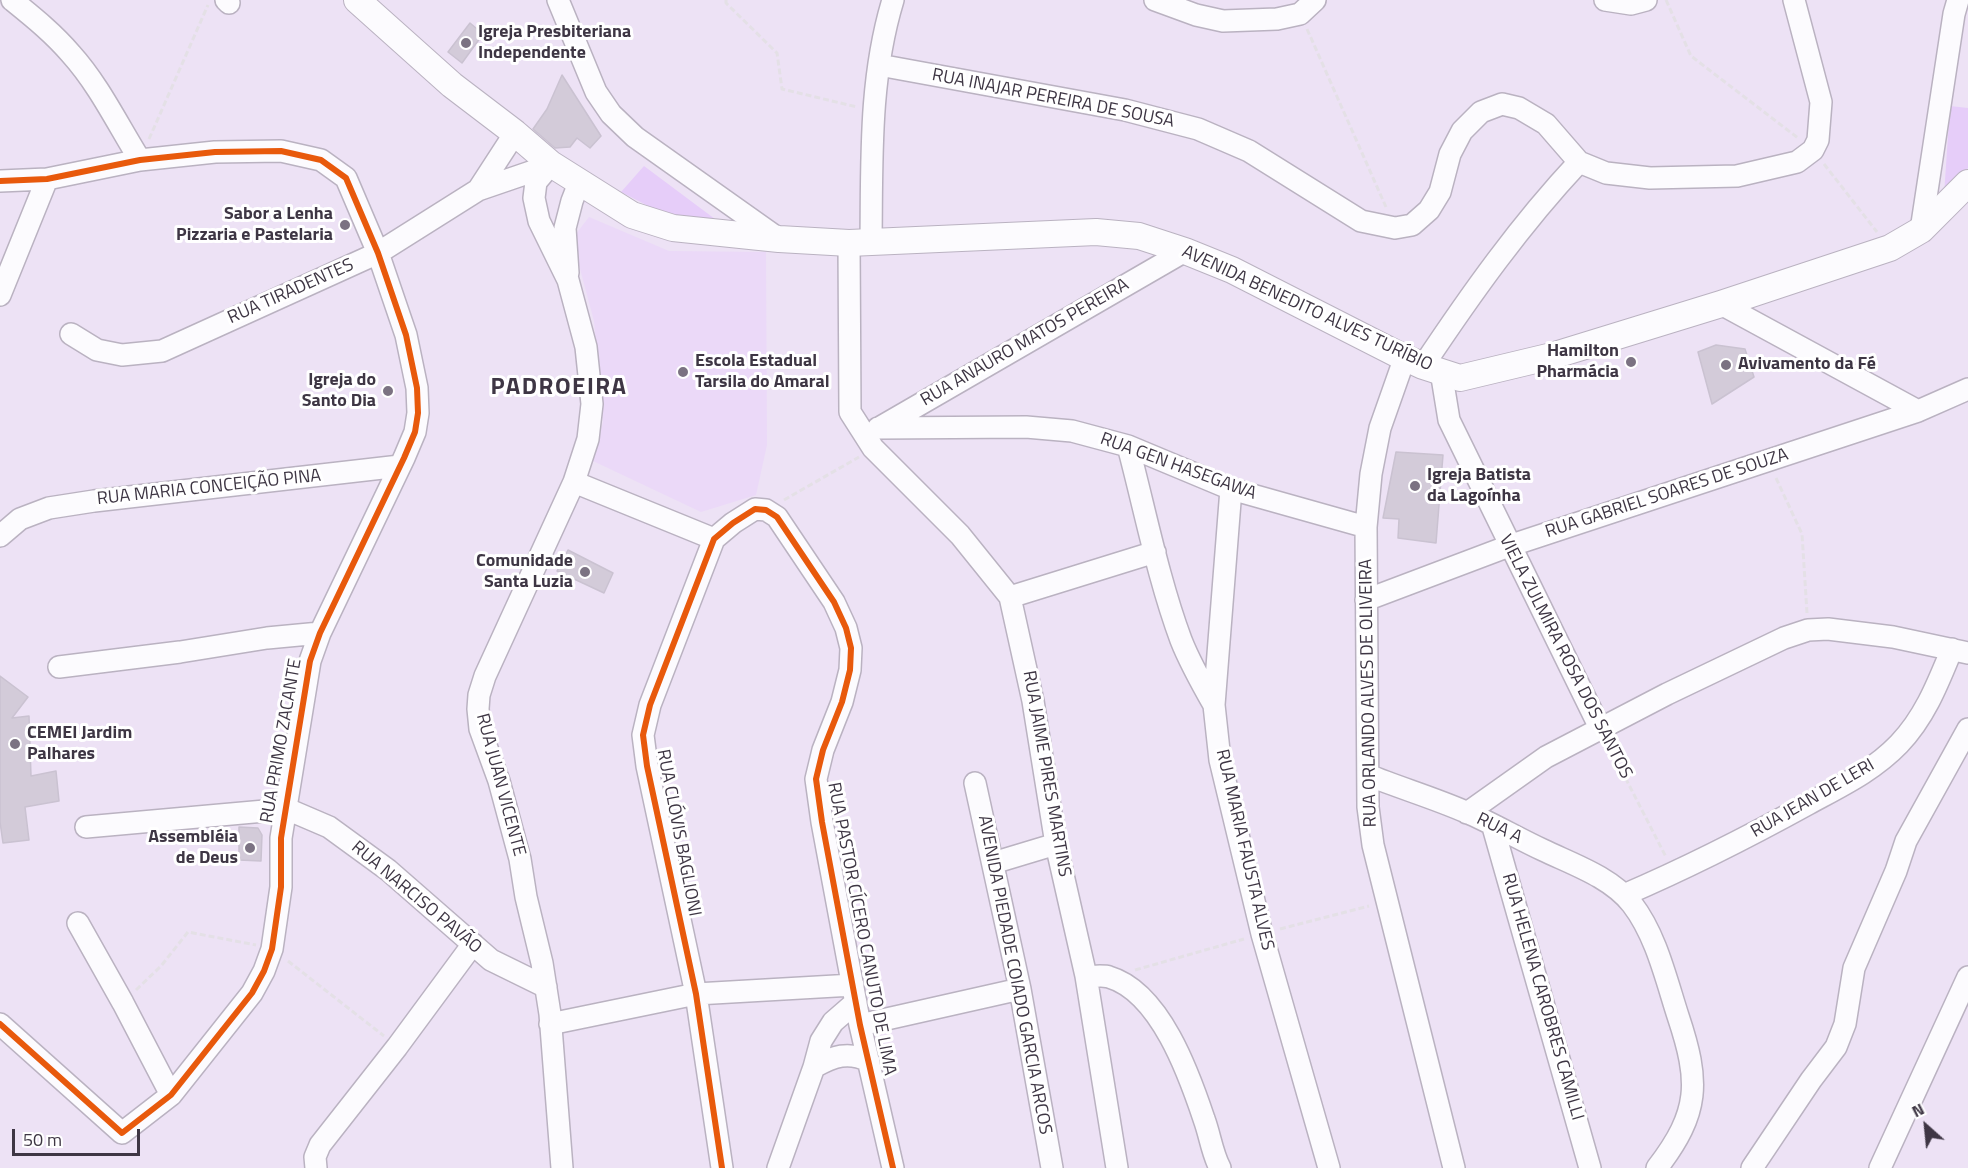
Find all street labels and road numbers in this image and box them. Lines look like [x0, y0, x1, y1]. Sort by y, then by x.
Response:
street label: RUA INAJAR PEREIRA DE SOUSA [930, 65, 1176, 133]
street label: AVENIDA BENEDITO ALVES TURÍBIO [1178, 241, 1436, 377]
street label: RUA TIRADENTES [225, 255, 357, 329]
street label: RUA ANAURO MATOS PEREIRA [917, 274, 1133, 412]
street label: RUA GEN HASEGAWA [1097, 429, 1259, 505]
street label: RUA GABRIEL SOARES DE SOUZA [1543, 444, 1791, 544]
street label: RUA MARIA CONCEIÇÃO PINA [96, 465, 322, 511]
street label: VIELA ZULMIRA ROSA DOS SANTOS [1494, 531, 1636, 783]
street label: RUA ORLANDO ALVES DE OLIVEIRA [1356, 559, 1382, 827]
street label: RUA PRIMO ZACANTE [257, 657, 307, 825]
street label: RUA JAIME PIRES MARTINS [1017, 669, 1075, 879]
street label: RUA JUAN VICENTE [471, 711, 529, 859]
street label: RUA MARIA FAUSTA ALVES [1210, 747, 1278, 953]
street label: RUA CLÓVIS BAGLIONI [651, 748, 705, 918]
street label: RUA JEAN DE LERI [1747, 755, 1879, 843]
street label: RUA PASTOR CÍCERO CANUTO DE LIMA [822, 781, 900, 1077]
street label: RUA A [1473, 809, 1525, 849]
street label: AVENIDA PIEDADE COIADO GARCIA ARCOS [972, 813, 1056, 1137]
street label: RUA NARCISO PAVÃO [346, 837, 486, 959]
street label: RUA HELENA CAROBRES CAMILLI [1496, 871, 1588, 1123]

